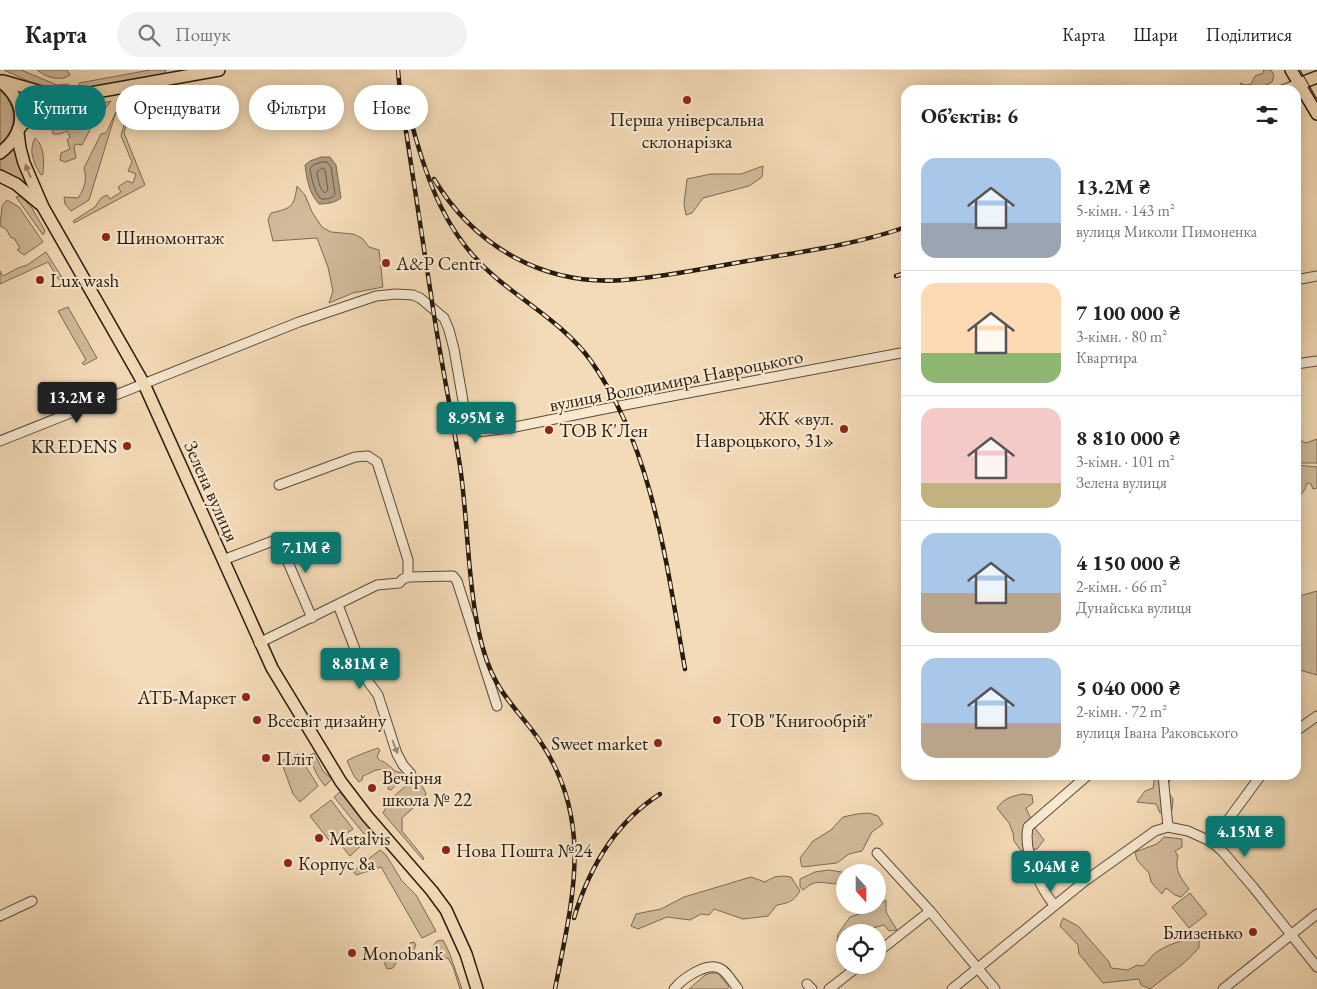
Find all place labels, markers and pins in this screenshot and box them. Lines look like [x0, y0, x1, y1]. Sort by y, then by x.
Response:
marker: Перша універсальна склонарізка [681, 94, 693, 106]
place label: Перша універсальна склонарізка [610, 107, 765, 154]
place label: Шиномонтаж [116, 225, 225, 250]
marker: Шиномонтаж [100, 231, 112, 243]
place label: A&P Centr [395, 251, 482, 276]
marker: A&P Centr [380, 257, 392, 269]
place label: Lux wash [50, 268, 120, 293]
marker: Lux wash [34, 274, 46, 286]
pin: 13.2M ₴ [31, 382, 123, 424]
pin: 8.95M ₴ [430, 402, 522, 444]
place label: ЖК «вул. Навроцького, 31» [695, 406, 834, 453]
place label: ТОВ К'Лен [559, 418, 648, 443]
marker: ЖК «вул. Навроцького, 31» [838, 423, 850, 435]
marker: ТОВ К'Лен [543, 424, 555, 436]
place label: KREDENS [31, 434, 117, 459]
marker: KREDENS [121, 440, 133, 452]
pin: 7.1M ₴ [265, 532, 347, 574]
pin: 8.81M ₴ [314, 648, 406, 690]
place label: АТБ-Маркет [136, 685, 236, 710]
marker: АТБ-Маркет [240, 691, 252, 703]
place label: Всесвіт дизайну [267, 708, 387, 733]
place label: ТОВ "Книгообрiй" [727, 708, 873, 733]
marker: Всесвіт дизайну [251, 714, 263, 726]
marker: ТОВ "Книгообрiй" [711, 714, 723, 726]
place label: Sweet market [551, 731, 648, 756]
marker: Sweet market [652, 737, 664, 749]
place label: Пліт [276, 746, 314, 771]
marker: Пліт [260, 752, 272, 764]
place label: Вечірня школа № 22 [382, 765, 472, 812]
marker: Вечірня школа № 22 [366, 782, 378, 794]
pin: 4.15M ₴ [1199, 816, 1291, 858]
place label: Metalvis [329, 826, 390, 851]
marker: Metalvis [313, 832, 325, 844]
place label: Нова Пошта №24 [456, 838, 593, 863]
marker: Нова Пошта №24 [440, 844, 452, 856]
pin: 5.04M ₴ [1005, 850, 1097, 893]
place label: Корпус 8а [298, 851, 376, 876]
marker: Корпус 8а [282, 857, 294, 869]
place label: Близенько [1163, 920, 1243, 945]
marker: Близенько [1247, 926, 1259, 938]
place label: Monobank [362, 941, 445, 966]
marker: Monobank [346, 947, 358, 959]

